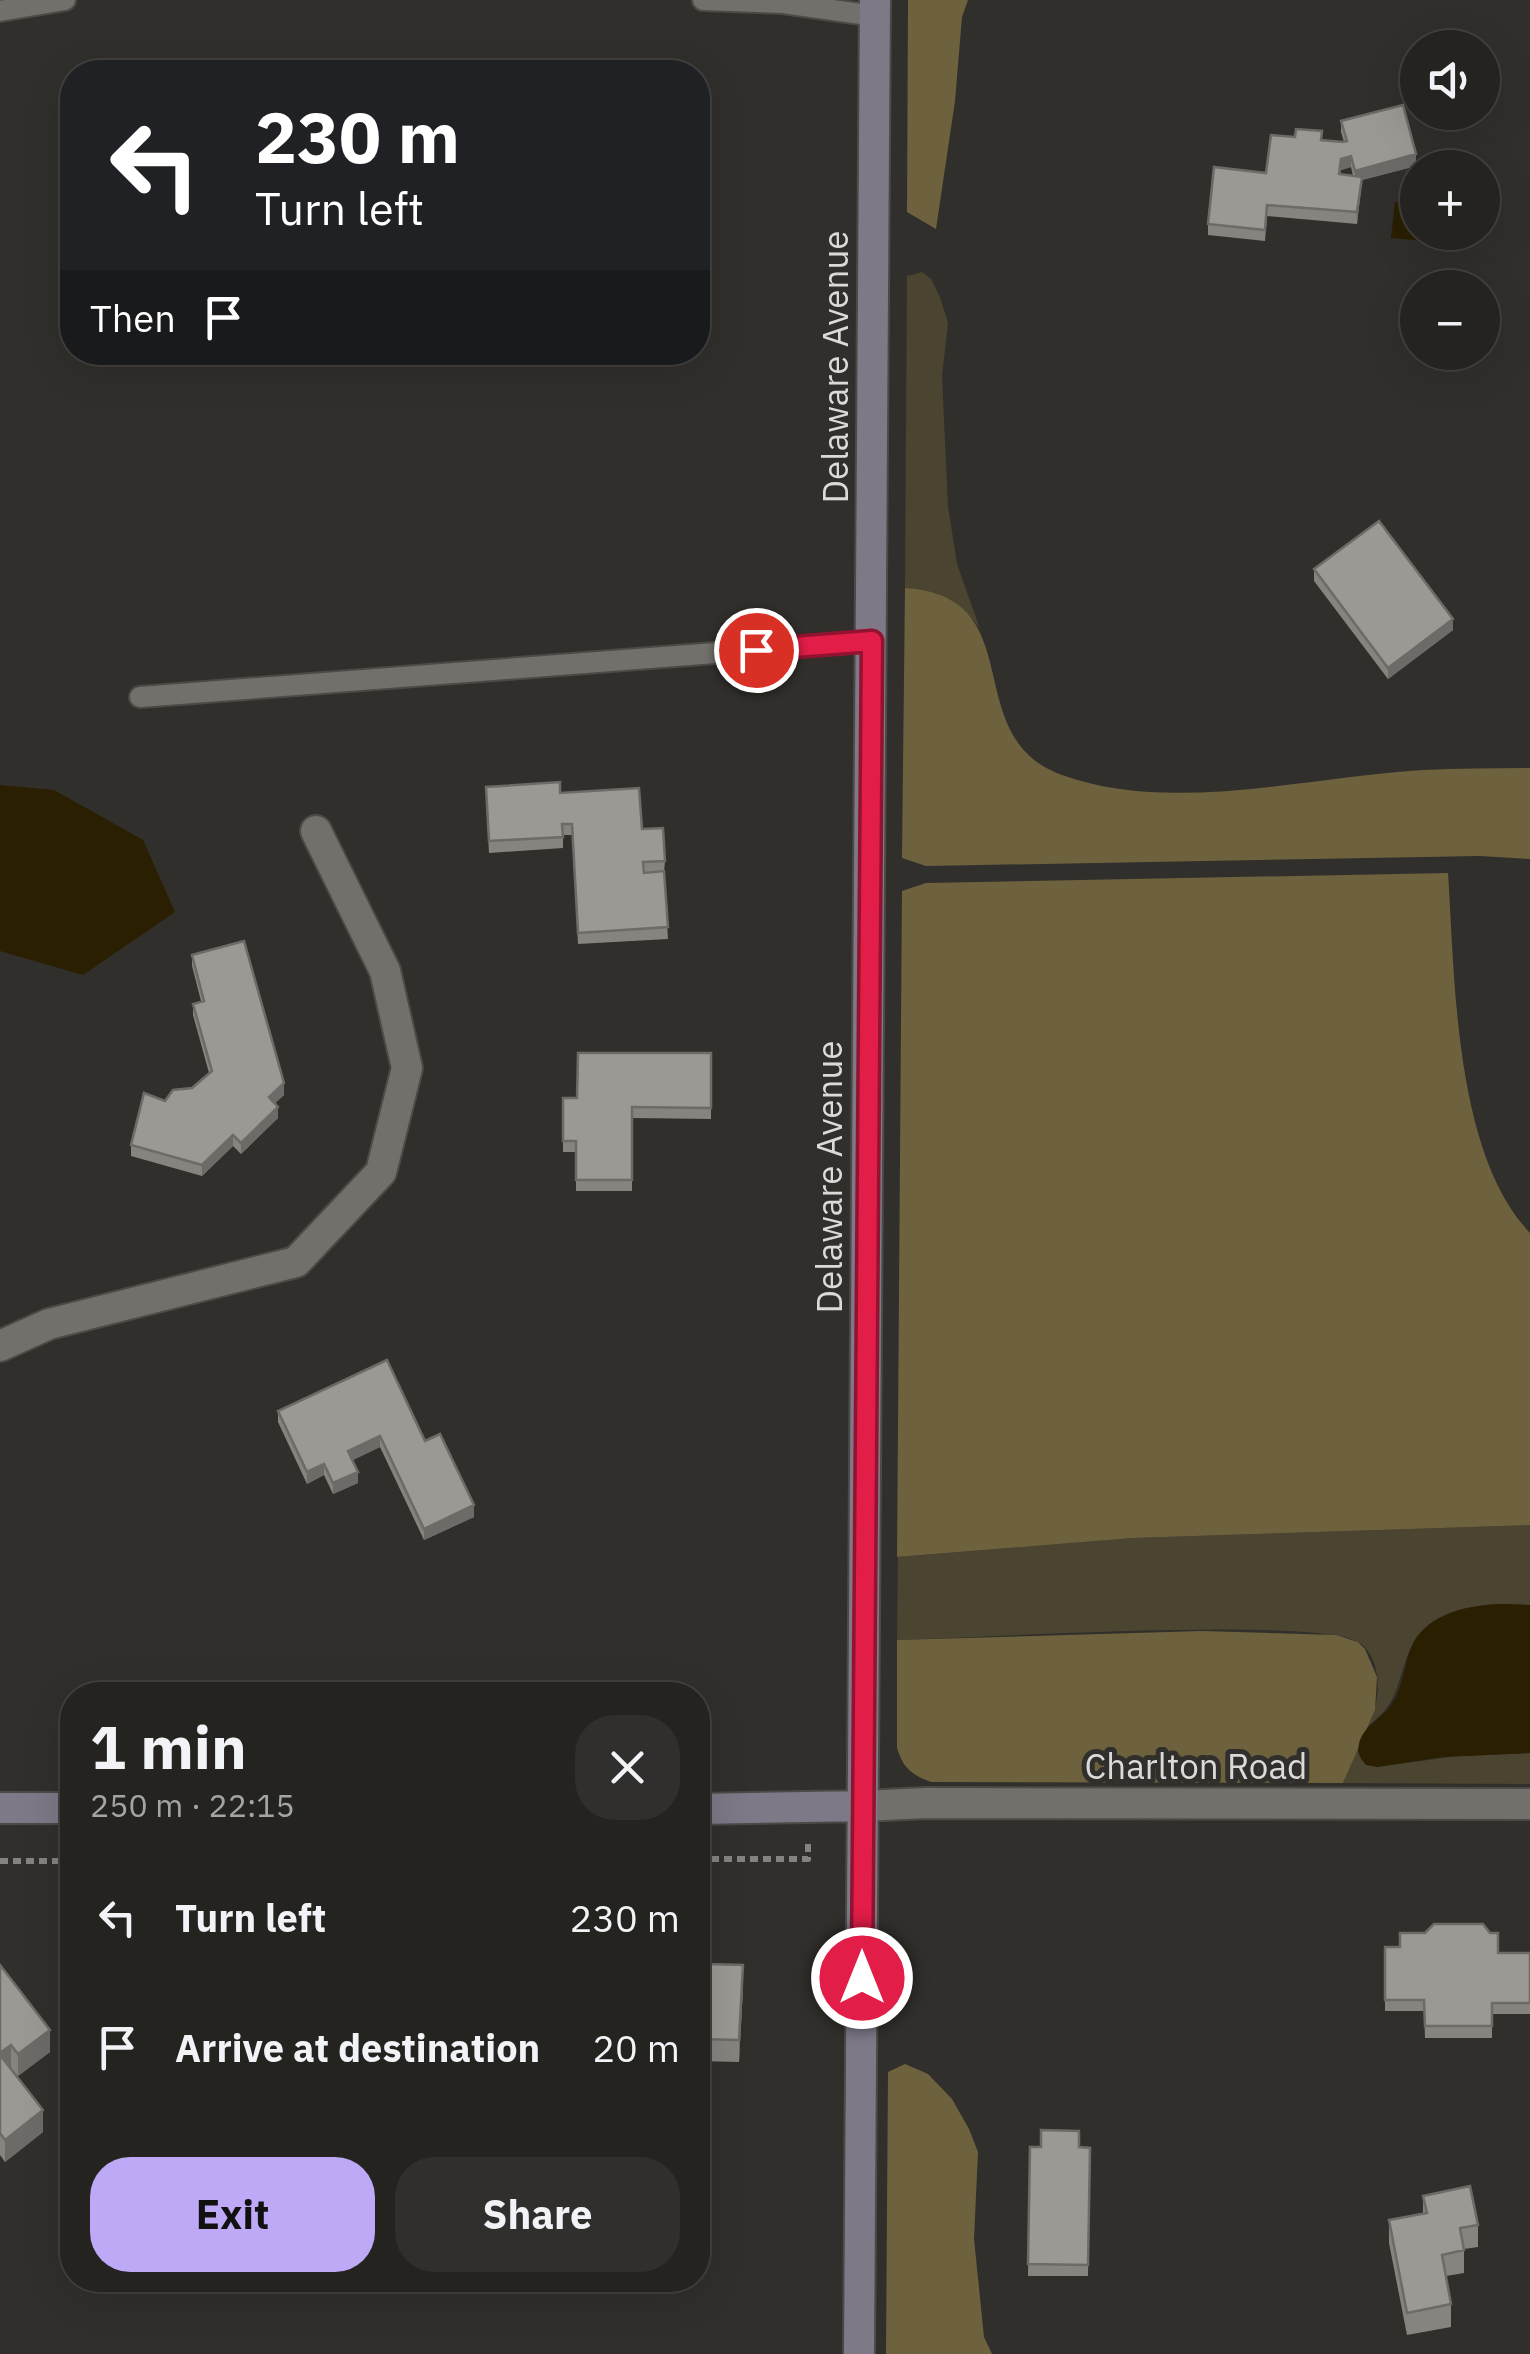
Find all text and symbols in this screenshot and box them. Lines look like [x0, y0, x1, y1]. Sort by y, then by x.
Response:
map controls [1400, 30, 1500, 370]
button: sound [1400, 30, 1500, 130]
text: 230 m [255, 91, 460, 182]
icon: left [90, 100, 220, 230]
button: + [1400, 150, 1500, 250]
text: Turn left [255, 179, 424, 237]
street label: Delaware Avenue [812, 230, 858, 504]
button: − [1400, 270, 1500, 370]
icon: arrive [196, 290, 251, 345]
text: Then [90, 293, 176, 342]
pin [714, 608, 799, 693]
icon: arrive [729, 623, 784, 678]
street label: Delaware Avenue [806, 1040, 852, 1314]
text: 1 min [90, 1707, 247, 1786]
button: close [575, 1715, 680, 1820]
street label: Charlton Road [1085, 1743, 1307, 1789]
text: 250 m · 22:15 [90, 1784, 295, 1826]
icon: left [90, 1890, 145, 1945]
text: Turn left [175, 1893, 326, 1942]
text: 230 m [569, 1893, 680, 1942]
position arrow [810, 1926, 914, 2030]
icon: arrive [90, 2020, 145, 2075]
text: Arrive at destination [175, 2023, 540, 2072]
text: 20 m [592, 2023, 680, 2072]
button: Exit [90, 2157, 375, 2272]
button: Share [395, 2157, 680, 2272]

